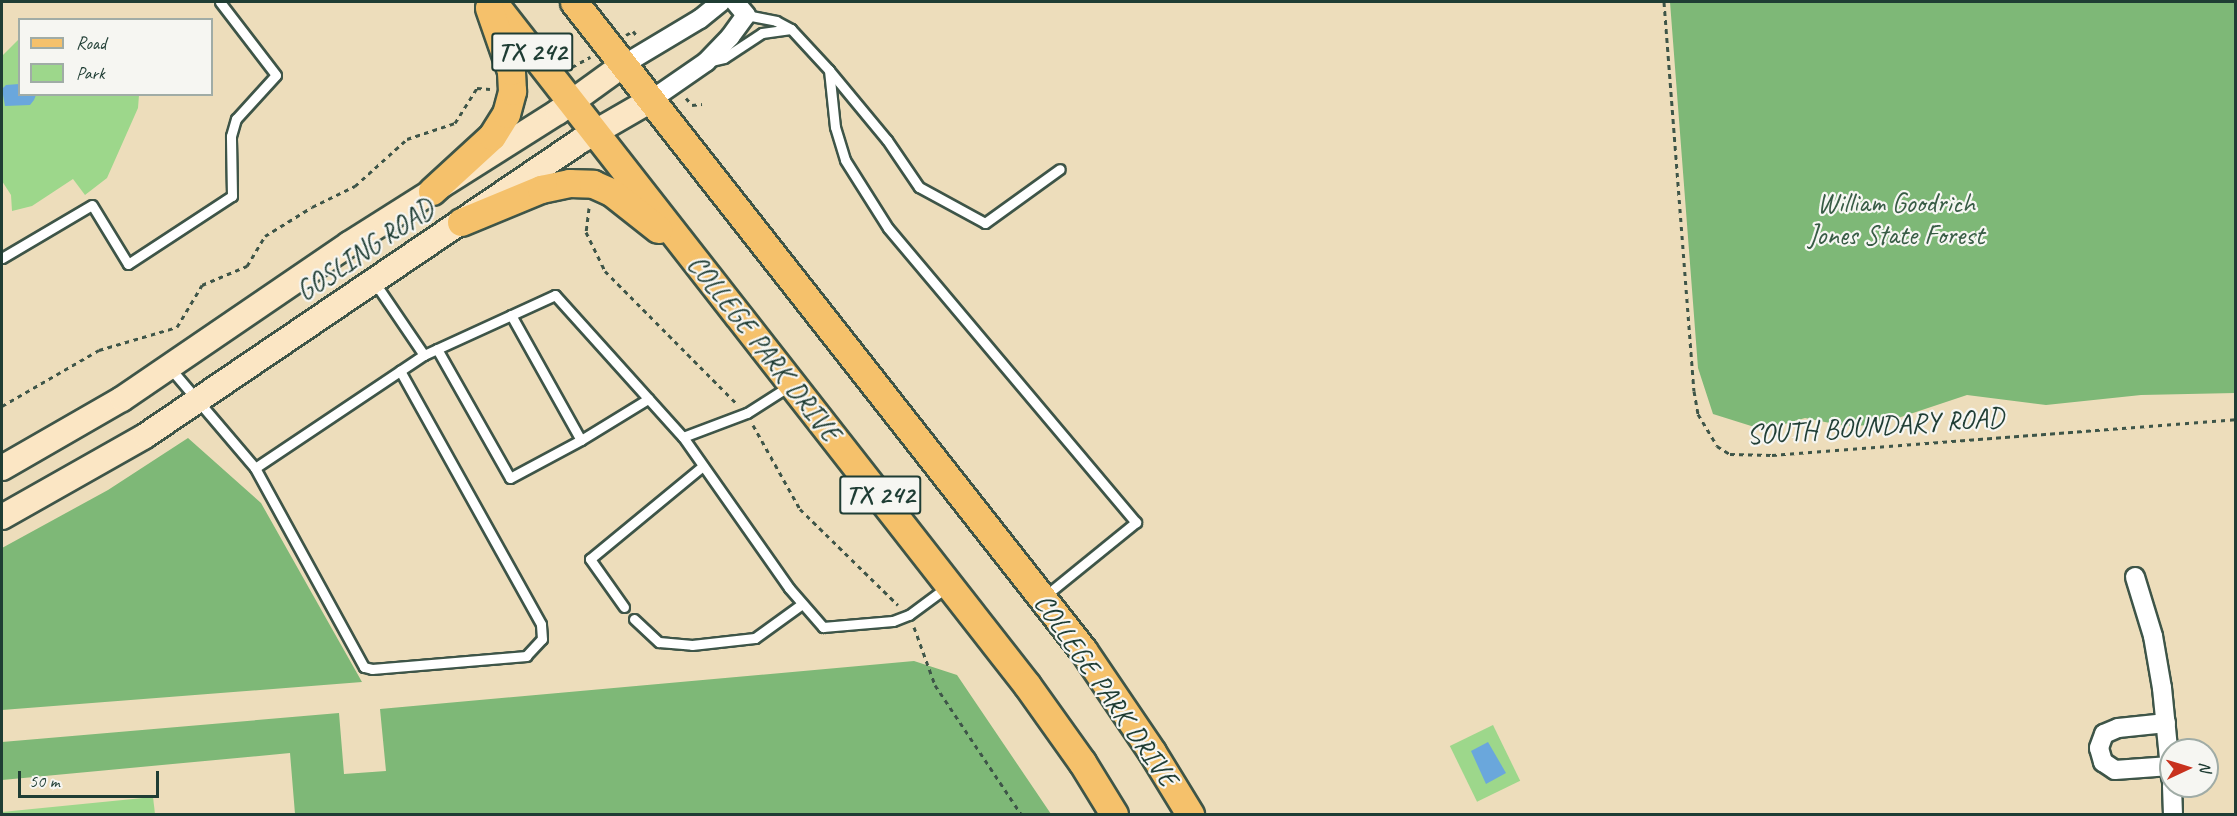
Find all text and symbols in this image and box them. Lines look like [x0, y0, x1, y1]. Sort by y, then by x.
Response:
legend [18, 18, 213, 96]
road number: TX 242 [490, 28, 574, 76]
text: Road [76, 32, 106, 54]
text: Park [76, 62, 105, 84]
park label: William Goodrich Jones State Forest [1807, 186, 1985, 252]
street label: GOSLING ROAD [289, 191, 441, 309]
street label: COLLEGE PARK DRIVE [681, 248, 847, 448]
street label: SOUTH BOUNDARY ROAD [1745, 400, 2005, 452]
road number: TX 242 [838, 471, 922, 519]
street label: COLLEGE PARK DRIVE [1027, 587, 1185, 793]
north arrow [2159, 738, 2219, 798]
scale bar [21, 759, 162, 797]
text: N [2195, 761, 2215, 773]
text: 50 m [29, 770, 60, 792]

